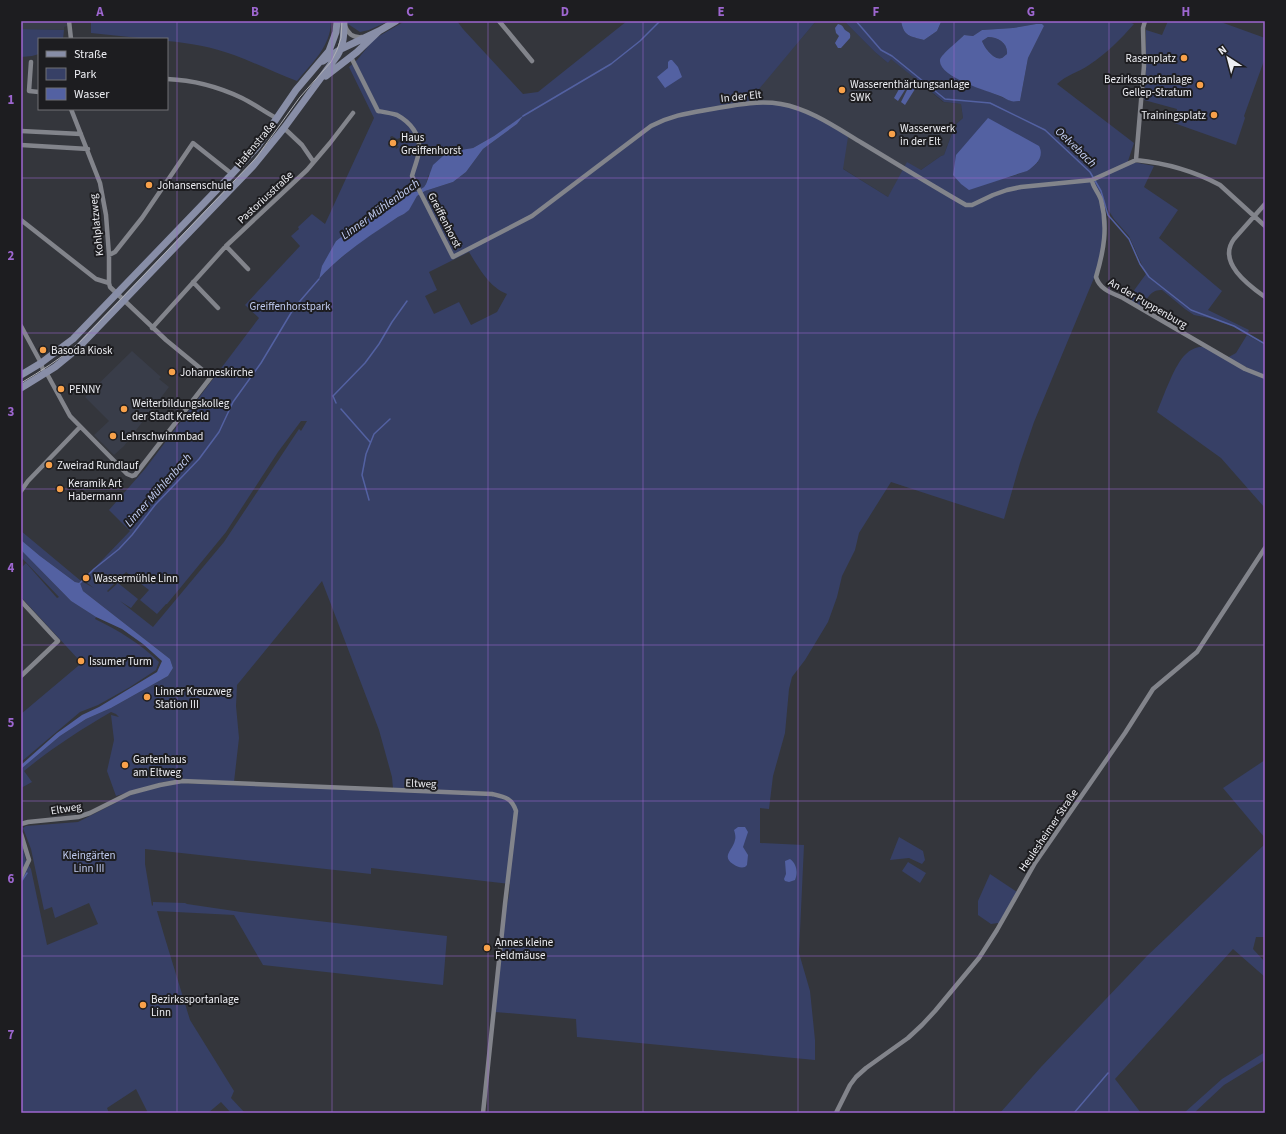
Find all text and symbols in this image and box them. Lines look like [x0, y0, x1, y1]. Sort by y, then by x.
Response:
text: A [95, 3, 104, 21]
text: B [251, 3, 259, 21]
text: C [406, 3, 414, 21]
text: D [561, 3, 569, 21]
text: E [717, 3, 725, 21]
text: F [873, 3, 880, 21]
text: G [1027, 3, 1035, 21]
text: H [1182, 3, 1190, 21]
legend [38, 38, 168, 110]
north arrow [1208, 38, 1248, 78]
text: N [1215, 42, 1230, 59]
text: Straße [74, 46, 107, 63]
place label: Rasenplatz [1125, 51, 1176, 66]
marker: Rasenplatz [1179, 53, 1189, 63]
text: Park [74, 66, 96, 83]
place label: Bezirkssportanlage Gellep-Stratum [1104, 72, 1193, 100]
place label: Wasserenthärtungsanlage SWK [850, 77, 970, 105]
marker: Bezirkssportanlage Gellep-Stratum [1195, 80, 1205, 90]
marker: Wasserenthärtungsanlage SWK [837, 85, 847, 95]
text: Wasser [74, 86, 110, 103]
street label: In der Elt [720, 87, 763, 106]
text: 1 [8, 91, 15, 109]
place label: Trainingsplatz [1141, 108, 1206, 123]
marker: Trainingsplatz [1209, 110, 1219, 120]
street label: Hafenstraße [232, 118, 280, 171]
place label: Wasserwerk in der Elt [900, 121, 956, 149]
water label: Oelvebach [1051, 123, 1100, 171]
marker: Wasserwerk in der Elt [887, 129, 897, 139]
place label: Haus Greiffenhorst [401, 130, 461, 158]
marker: Haus Greiffenhorst [388, 138, 398, 148]
street label: Pastoriusstraße [234, 167, 297, 227]
water label: Linner Mühlenbach [337, 175, 423, 244]
place label: Johansenschule [157, 178, 232, 193]
marker: Johansenschule [144, 180, 154, 190]
street label: Greiffenhorst [424, 190, 465, 251]
street label: Kohlplatzweg [86, 193, 107, 257]
text: 2 [8, 247, 15, 265]
street label: An der Puppenburg [1105, 275, 1190, 332]
park label: Greiffenhorstpark [250, 299, 331, 314]
place label: Basoda Kiosk [51, 343, 113, 358]
marker: Basoda Kiosk [38, 345, 48, 355]
place label: Johanneskirche [180, 365, 254, 380]
marker: Johanneskirche [167, 367, 177, 377]
place label: PENNY [69, 382, 101, 397]
marker: PENNY [56, 384, 66, 394]
place label: Weiterbildungskolleg der Stadt Krefeld [132, 396, 230, 424]
text: 3 [8, 403, 15, 421]
marker: Weiterbildungskolleg der Stadt Krefeld [119, 404, 129, 414]
place label: Lehrschwimmbad [121, 429, 203, 444]
marker: Lehrschwimmbad [108, 431, 118, 441]
water label: Linner Mühlenbach [121, 450, 196, 531]
place label: Zweirad Rundlauf [57, 458, 139, 473]
marker: Zweirad Rundlauf [44, 460, 54, 470]
place label: Keramik Art Habermann [68, 476, 123, 504]
marker: Keramik Art Habermann [55, 484, 65, 494]
text: 4 [8, 559, 15, 577]
place label: Wassermühle Linn [94, 571, 178, 586]
marker: Wassermühle Linn [81, 573, 91, 583]
place label: Issumer Turm [89, 654, 152, 669]
marker: Issumer Turm [76, 656, 86, 666]
place label: Linner Kreuzweg Station III [155, 684, 232, 712]
marker: Linner Kreuzweg Station III [142, 692, 152, 702]
text: 5 [8, 714, 15, 732]
place label: Gartenhaus am Eltweg [133, 752, 187, 780]
marker: Gartenhaus am Eltweg [120, 760, 130, 770]
street label: Eltweg [405, 775, 437, 792]
street label: Heulesheimer Straße [1015, 786, 1082, 874]
street label: Eltweg [50, 799, 83, 818]
park label: Kleingärten Linn III [62, 848, 116, 876]
text: 6 [8, 870, 15, 888]
place label: Annes kleine Feldmäuse [495, 935, 554, 963]
marker: Annes kleine Feldmäuse [482, 943, 492, 953]
place label: Bezirkssportanlage Linn [151, 992, 239, 1020]
marker: Bezirkssportanlage Linn [138, 1000, 148, 1010]
text: 7 [8, 1026, 15, 1044]

